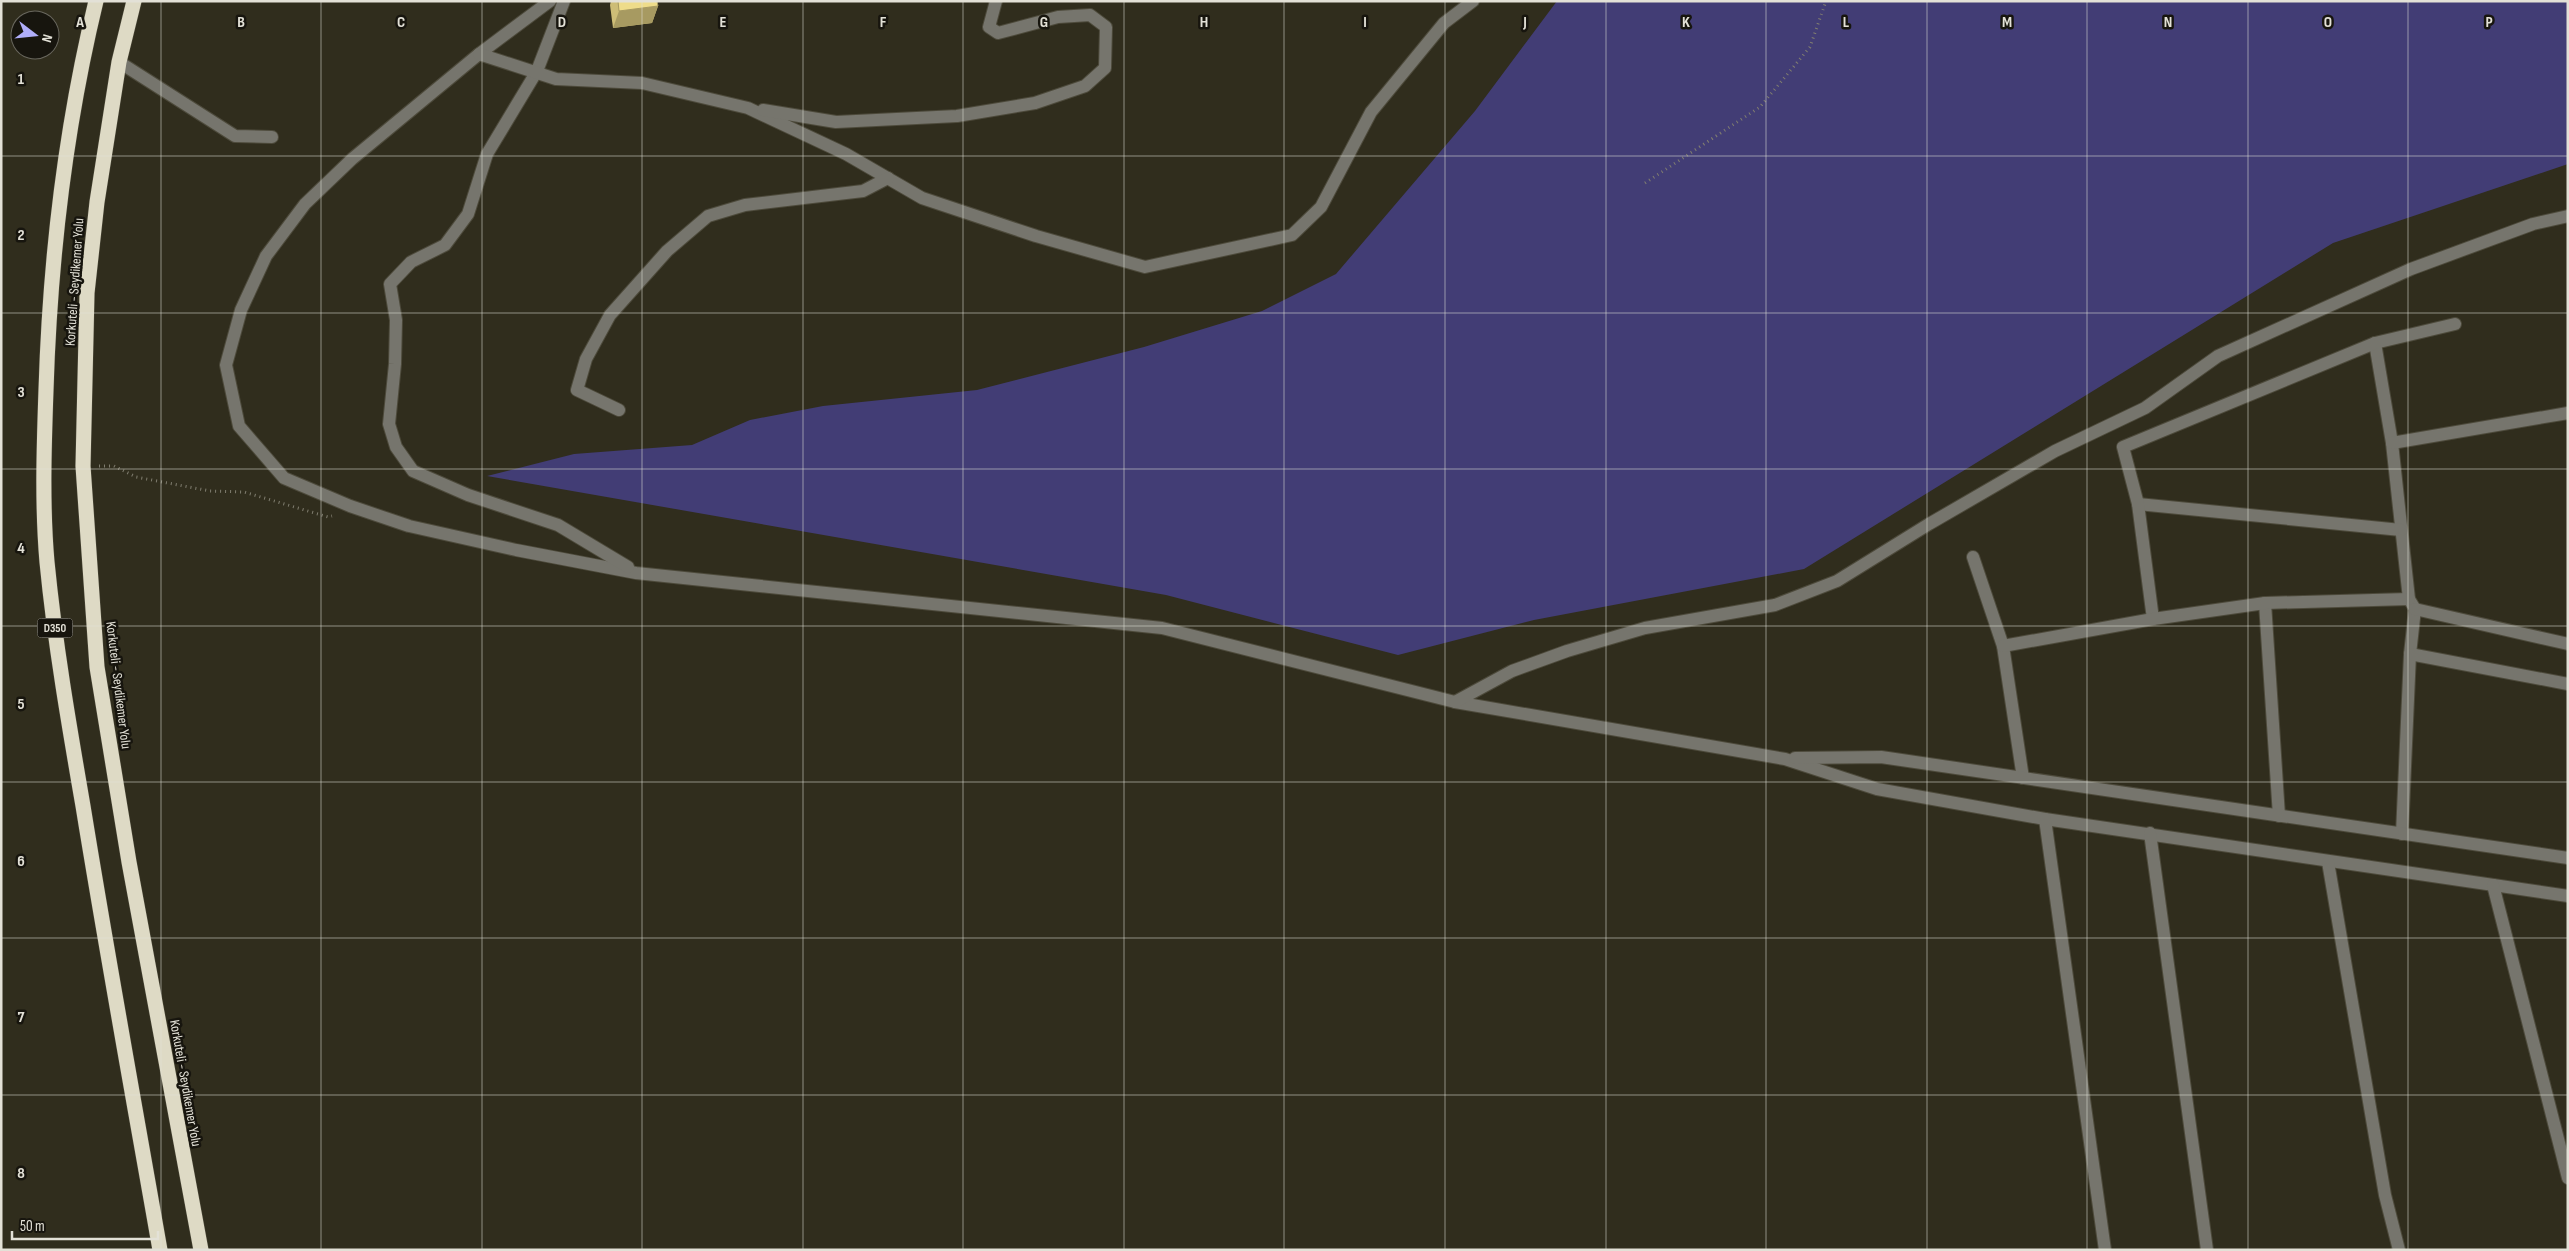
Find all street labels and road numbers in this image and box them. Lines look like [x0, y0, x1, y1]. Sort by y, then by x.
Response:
street label: Korkuteli - Seydikemer Yolu [62, 217, 87, 347]
road number: D350 [38, 618, 72, 638]
street label: Korkuteli - Seydikemer Yolu [102, 620, 135, 750]
street label: Korkuteli - Seydikemer Yolu [166, 1018, 205, 1148]

